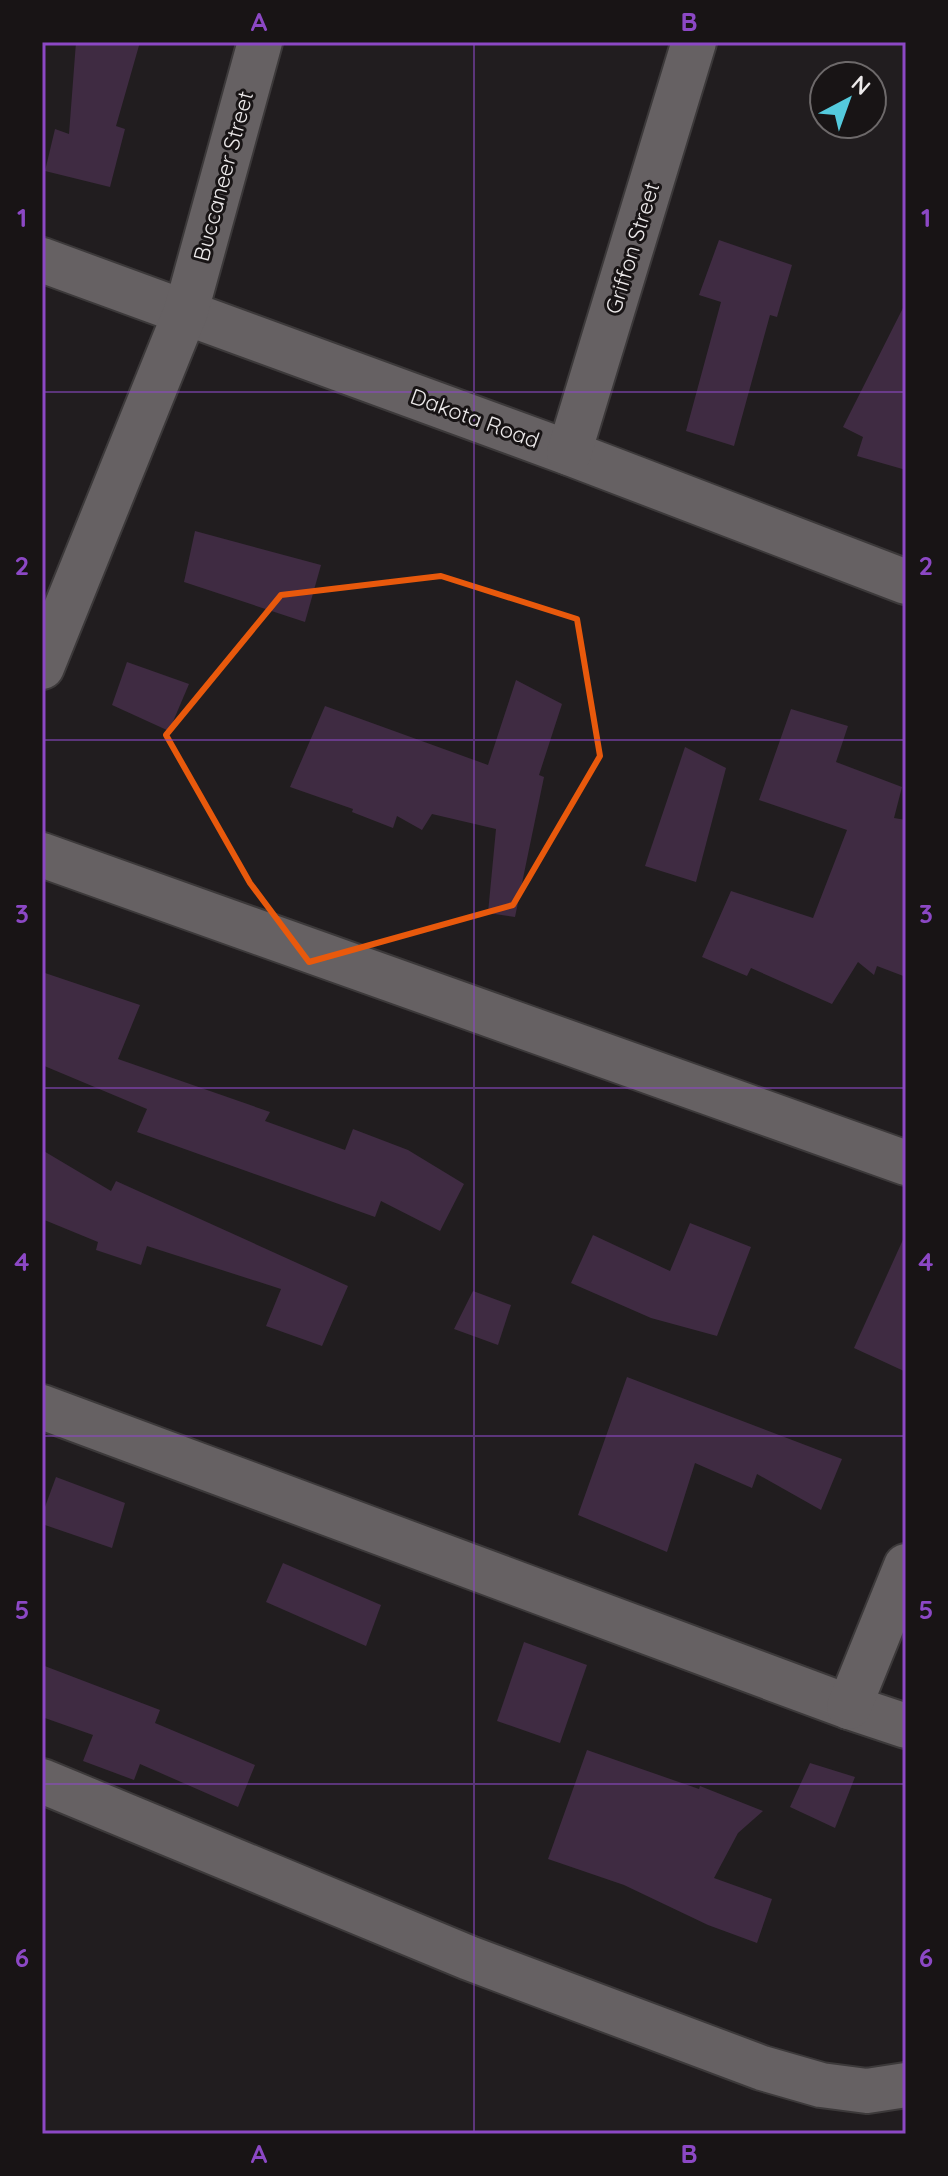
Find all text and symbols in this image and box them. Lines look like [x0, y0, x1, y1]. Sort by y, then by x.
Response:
text: A [251, 5, 268, 38]
text: B [680, 5, 698, 38]
north arrow [808, 60, 888, 140]
text: N [846, 69, 876, 101]
street label: Buccaneer Street [187, 88, 259, 264]
street label: Griffon Street [599, 179, 665, 317]
text: 1 [17, 201, 27, 234]
text: 1 [921, 201, 931, 234]
street label: Dakota Road [407, 382, 543, 454]
text: 2 [15, 549, 29, 582]
text: 2 [919, 549, 933, 582]
text: 3 [15, 897, 29, 930]
text: 3 [919, 897, 933, 930]
text: 4 [14, 1245, 30, 1278]
text: 4 [918, 1245, 934, 1278]
text: 5 [15, 1593, 29, 1626]
text: 5 [919, 1593, 933, 1626]
text: 6 [15, 1941, 29, 1974]
text: 6 [919, 1941, 933, 1974]
text: A [251, 2137, 268, 2170]
text: B [680, 2137, 698, 2170]

